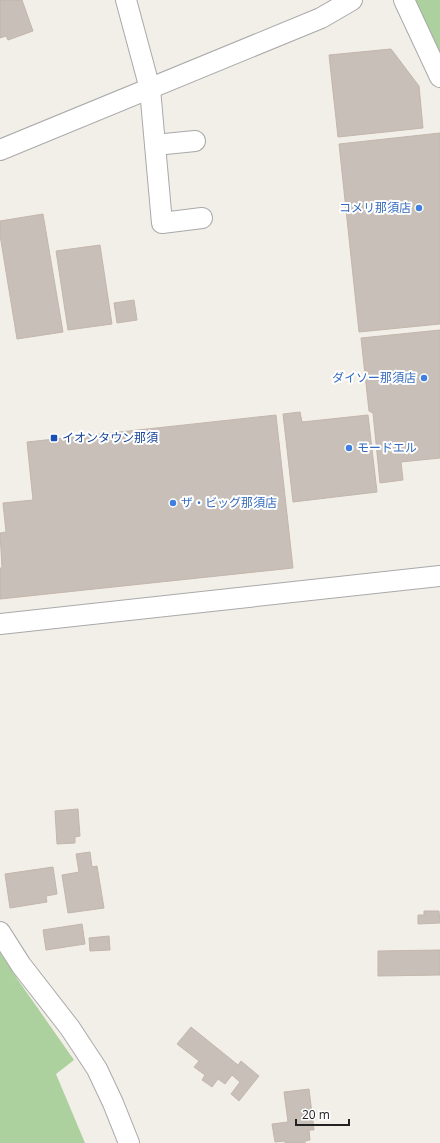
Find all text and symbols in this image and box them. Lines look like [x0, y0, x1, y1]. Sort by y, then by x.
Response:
place label: コメリ那須店 [339, 199, 411, 216]
marker: コメリ那須店 [414, 203, 424, 213]
place label: ダイソー那須店 [332, 369, 416, 386]
marker: ダイソー那須店 [419, 373, 429, 383]
place label: イオンタウン那須 [62, 429, 158, 446]
marker: イオンタウン那須 [49, 433, 59, 443]
place label: モードエル [357, 439, 417, 456]
marker: モードエル [344, 443, 354, 453]
place label: ザ・ビッグ那須店 [181, 494, 277, 511]
marker: ザ・ビッグ那須店 [168, 498, 178, 508]
scale bar [296, 1101, 349, 1127]
text: 20 m [302, 1106, 330, 1123]

